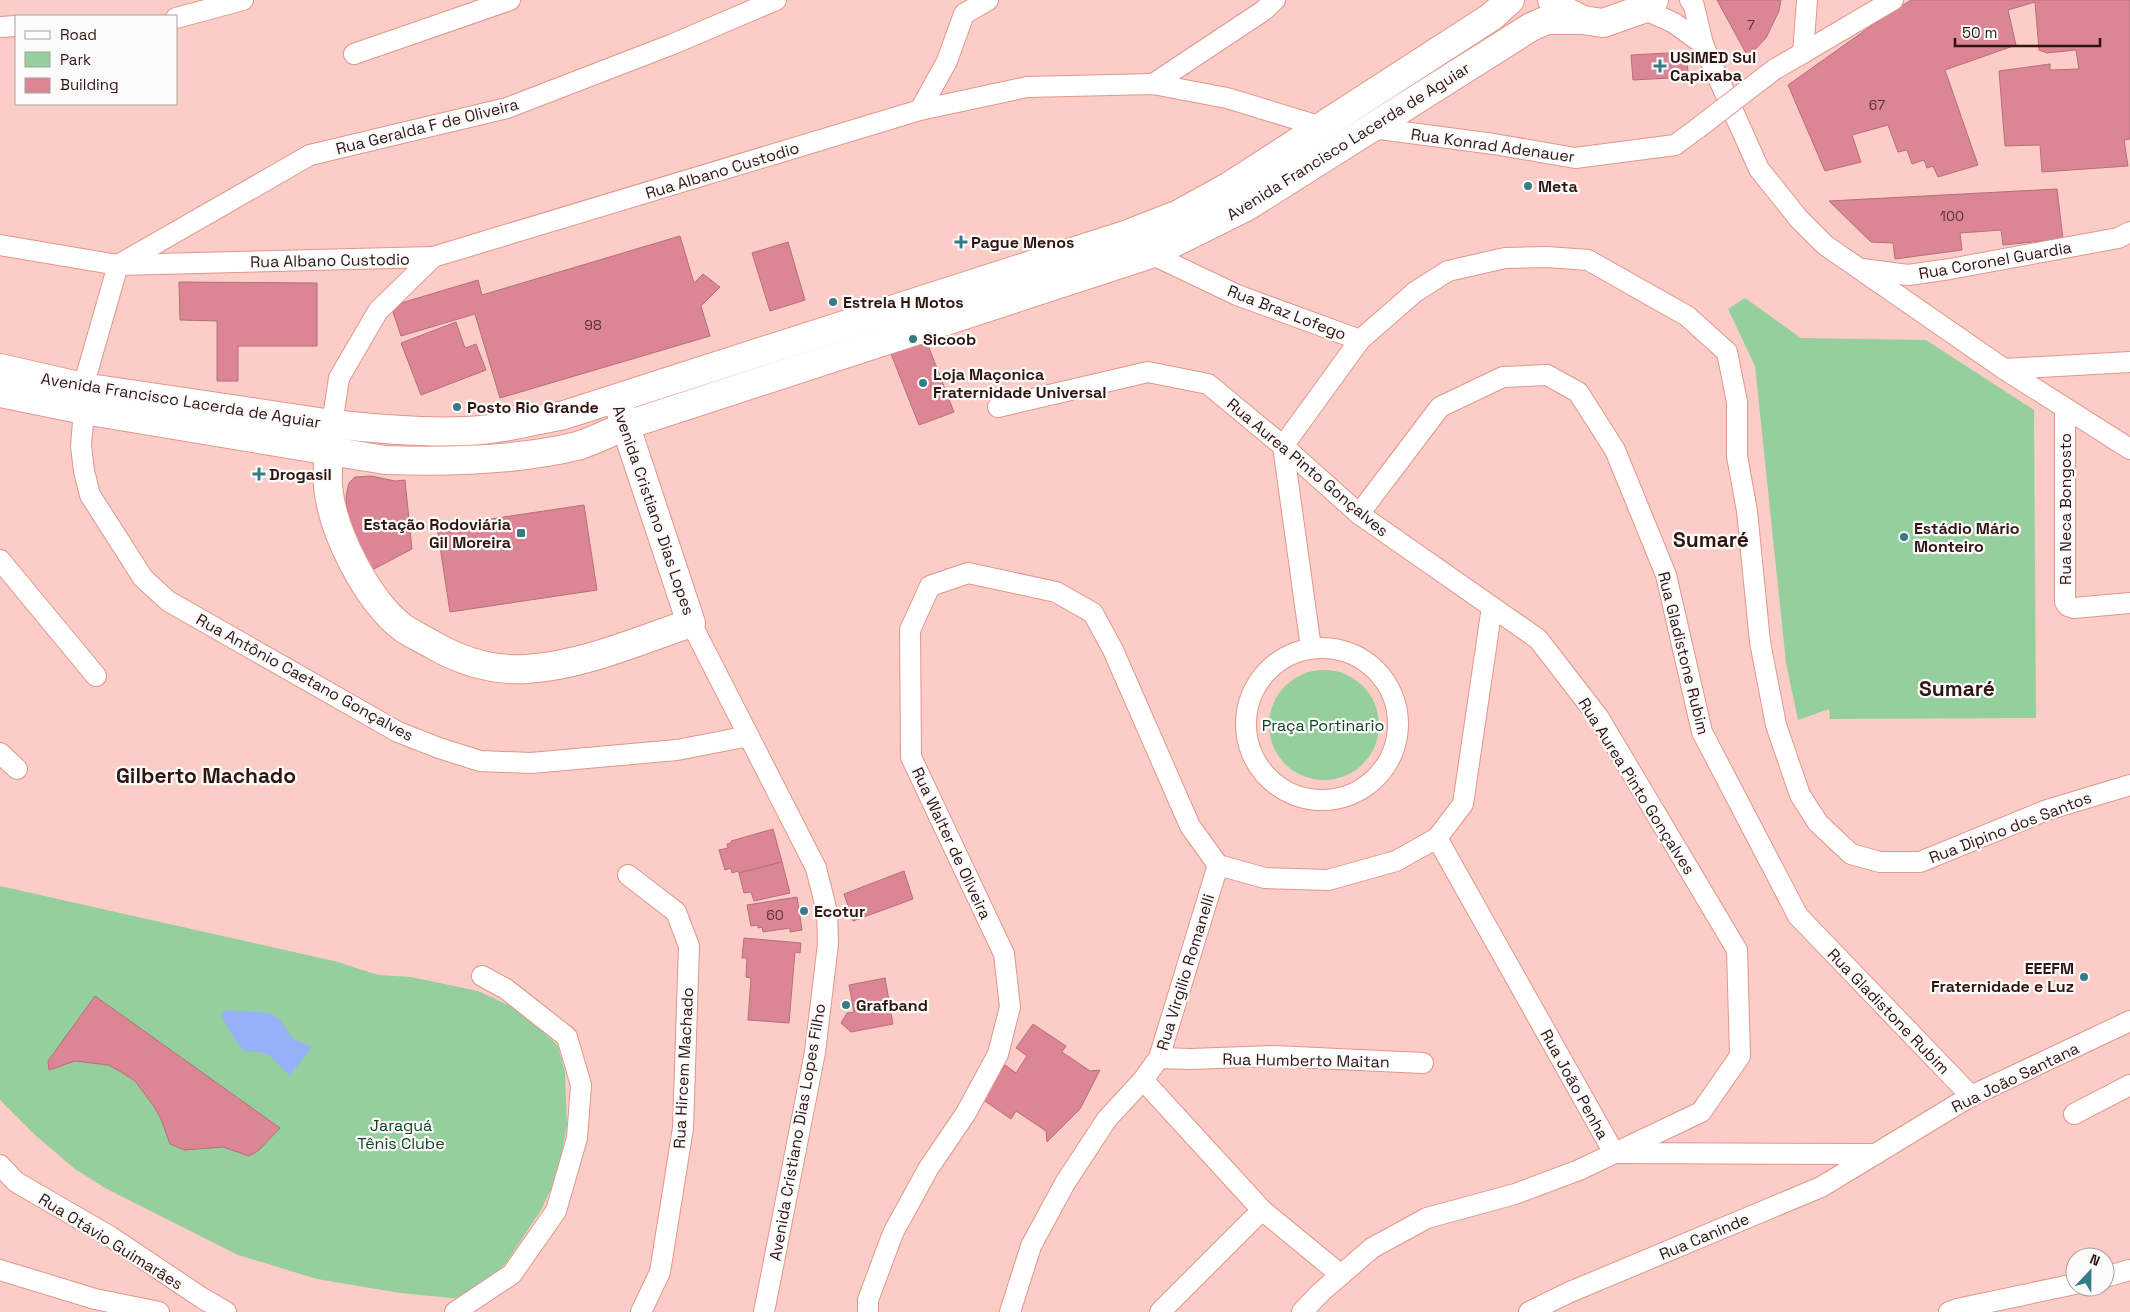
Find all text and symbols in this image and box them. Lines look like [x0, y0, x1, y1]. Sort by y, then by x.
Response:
legend [15, 15, 178, 105]
scale bar [1955, 15, 2100, 47]
house number: 7 [1747, 16, 1755, 34]
text: 50 m [1962, 23, 1997, 42]
text: Road [60, 25, 97, 44]
place label: USIMED Sul Capixaba [1670, 47, 1756, 86]
text: Park [60, 50, 91, 69]
street label: Avenida Francisco Lacerda de Aguiar [1223, 58, 1474, 225]
marker: USIMED Sul Capixaba [1654, 60, 1666, 72]
text: Building [60, 75, 119, 94]
street label: Rua Geralda F de Oliveira [334, 94, 521, 159]
house number: 67 [1869, 96, 1885, 114]
street label: Rua Konrad Adenauer [1410, 124, 1576, 167]
street label: Rua Albano Custodio [643, 137, 802, 204]
place label: Meta [1538, 176, 1578, 197]
marker: Meta [1522, 180, 1534, 192]
house number: 100 [1940, 207, 1964, 225]
place label: Pague Menos [971, 232, 1074, 253]
marker: Pague Menos [955, 236, 967, 248]
street label: Rua Coronel Guardia [1917, 237, 2073, 284]
street label: Rua Albano Custodio [250, 249, 410, 272]
street label: Rua Braz Lofego [1224, 280, 1349, 345]
place label: Estrela H Motos [843, 292, 964, 313]
marker: Estrela H Motos [827, 296, 839, 308]
house number: 98 [584, 316, 602, 334]
place label: Sicoob [923, 329, 976, 350]
marker: Sicoob [907, 333, 919, 345]
place label: Loja Maçonica Fraternidade Universal [933, 364, 1106, 403]
street label: Avenida Francisco Lacerda de Aguiar [40, 368, 322, 433]
marker: Loja Maçonica Fraternidade Universal [917, 377, 929, 389]
street label: Rua Aurea Pinto Gonçalves [1223, 394, 1393, 541]
place label: Posto Rio Grande [467, 397, 599, 418]
marker: Posto Rio Grande [451, 401, 463, 413]
street label: Avenida Cristiano Dias Lopes [608, 402, 699, 618]
street label: Rua Neca Bongosto [2055, 433, 2076, 585]
place label: Drogasil [269, 464, 332, 485]
marker: Drogasil [253, 468, 265, 480]
place label: Estação Rodoviária Gil Moreira [363, 514, 511, 553]
place label: Estádio Mário Monteiro [1914, 518, 2020, 557]
district label: Sumaré [1673, 526, 1749, 553]
marker: Estação Rodoviária Gil Moreira [515, 527, 527, 539]
marker: Estádio Mário Monteiro [1898, 531, 1910, 543]
street label: Rua Gladistone Rubim [1653, 569, 1714, 737]
street label: Rua Antônio Caetano Gonçalves [192, 609, 417, 746]
district label: Sumaré [1919, 675, 1995, 702]
street label: Rua Aurea Pinto Gonçalves [1573, 694, 1700, 879]
park label: Praça Portinario [1262, 715, 1384, 736]
district label: Gilberto Machado [116, 762, 296, 789]
street label: Rua Walter de Oliveira [907, 764, 996, 923]
street label: Rua Dipino dos Santos [1926, 787, 2094, 868]
street label: Rua Virgilio Romanelli [1152, 891, 1219, 1053]
place label: Ecotur [814, 901, 865, 922]
marker: Ecotur [798, 905, 810, 917]
house number: 60 [766, 906, 784, 924]
street label: Rua Gladistone Rubim [1823, 944, 1954, 1079]
place label: EEEFM Fraternidade e Luz [1931, 958, 2074, 997]
marker: EEEFM Fraternidade e Luz [2078, 971, 2090, 983]
street label: Rua Hircem Machado [669, 987, 698, 1149]
place label: Grafband [856, 995, 928, 1016]
marker: Grafband [840, 999, 852, 1011]
street label: Avenida Cristiano Dias Lopes Filho [764, 1002, 830, 1262]
street label: Rua João Penha [1536, 1025, 1614, 1143]
street label: Rua João Santana [1948, 1037, 2082, 1117]
street label: Rua Humberto Maitan [1222, 1049, 1390, 1072]
park label: Jaraguá Tênis Clube [357, 1115, 445, 1154]
street label: Rua Otávio Guimarães [35, 1188, 187, 1294]
street label: Rua Caninde [1656, 1208, 1752, 1265]
north arrow [2065, 1247, 2115, 1297]
text: N [2087, 1250, 2103, 1270]

